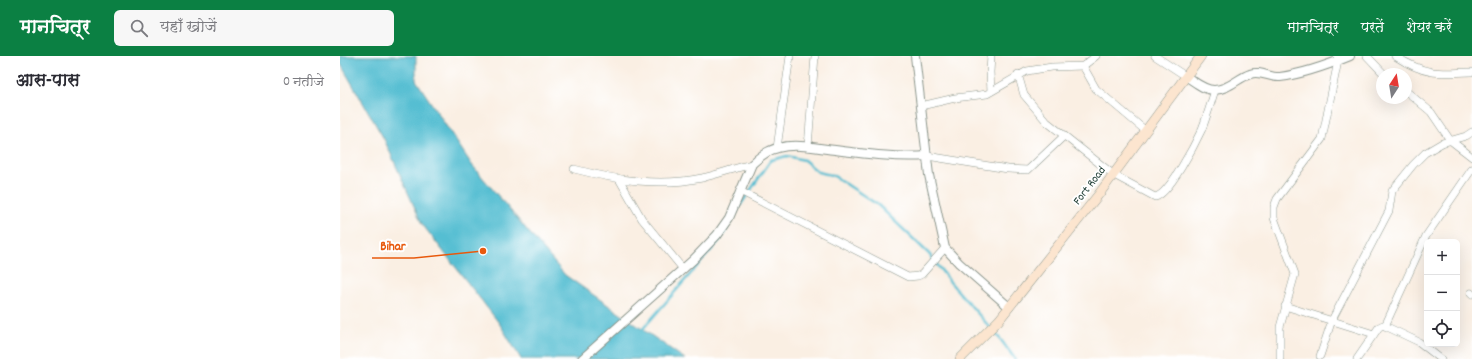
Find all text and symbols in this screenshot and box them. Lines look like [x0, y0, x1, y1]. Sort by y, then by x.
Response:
search box [114, 10, 394, 46]
text: मानचित्र [20, 15, 90, 42]
icon: search [128, 17, 150, 39]
text: यहाँ खोजें [160, 17, 217, 39]
text: मानचित्र [1287, 18, 1339, 38]
text: परतें [1361, 18, 1384, 38]
text: शेयर करें [1406, 18, 1452, 38]
north arrow [1376, 68, 1412, 104]
text: आस-पास [16, 70, 80, 94]
text: 0 नतीजे [283, 73, 324, 92]
street label: Fort Road [1070, 163, 1110, 209]
callout: Bihar [372, 233, 414, 258]
text: Bihar [380, 238, 407, 257]
map controls [1424, 239, 1460, 347]
button: + [1424, 239, 1460, 275]
button: − [1424, 275, 1460, 311]
button: locate [1424, 311, 1460, 347]

